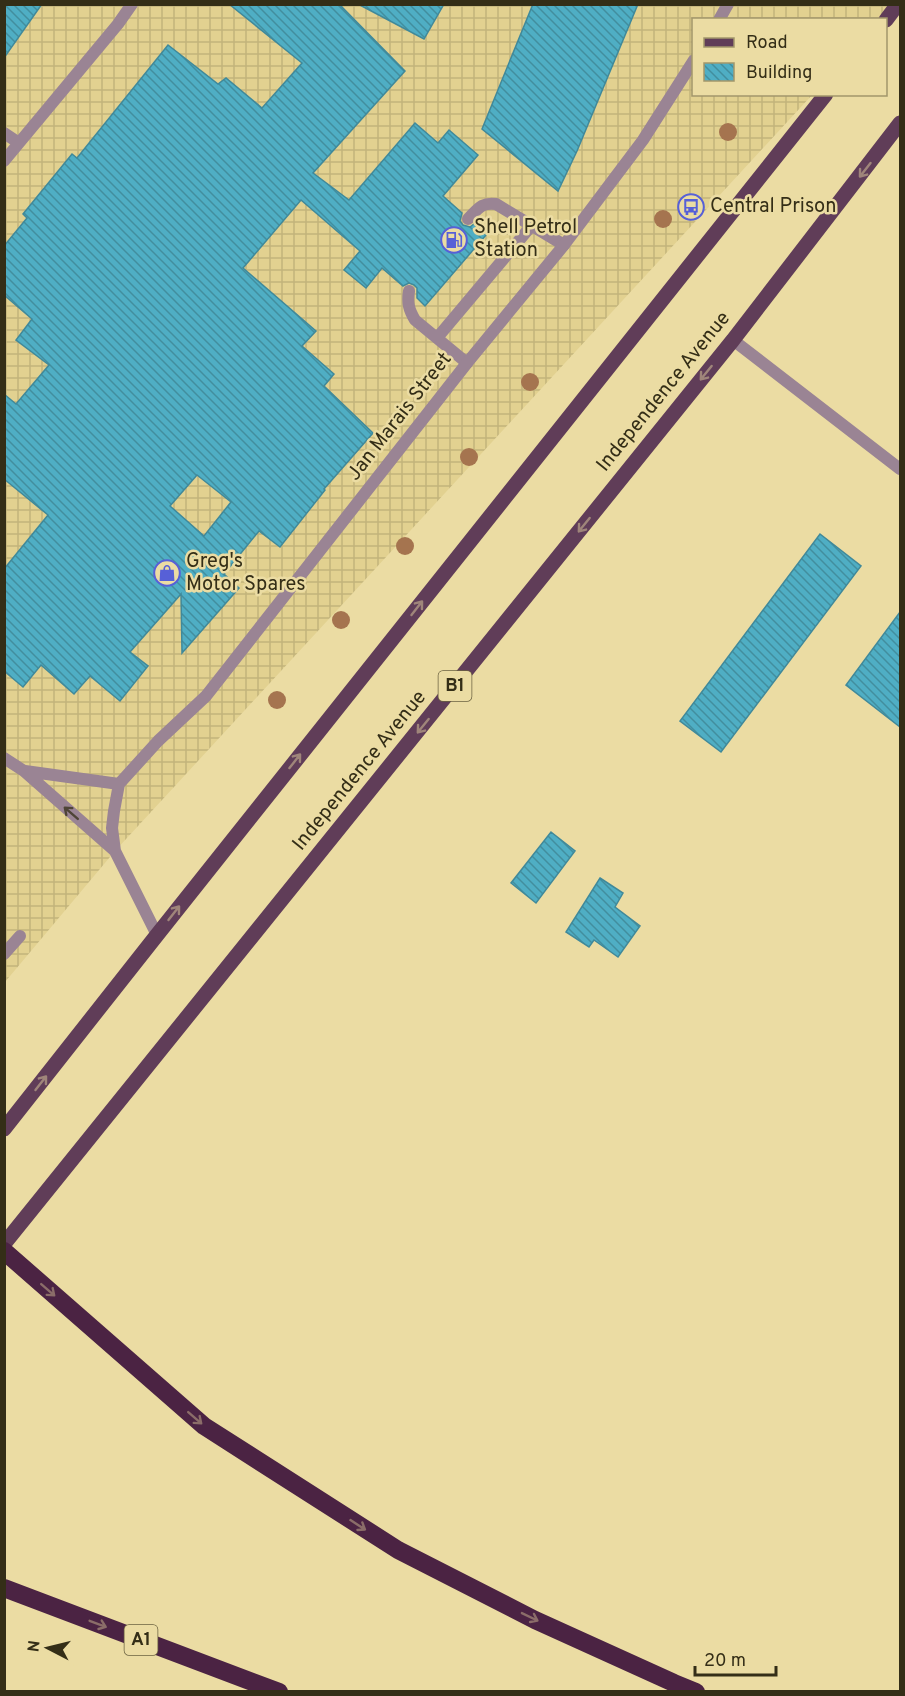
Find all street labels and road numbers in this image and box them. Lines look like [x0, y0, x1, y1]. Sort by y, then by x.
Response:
street label: Independence Avenue [591, 306, 737, 478]
street label: Jan Marais Street [342, 348, 458, 486]
road number: B1 [438, 671, 472, 701]
street label: Independence Avenue [287, 685, 433, 857]
road number: A1 [124, 1625, 158, 1655]

